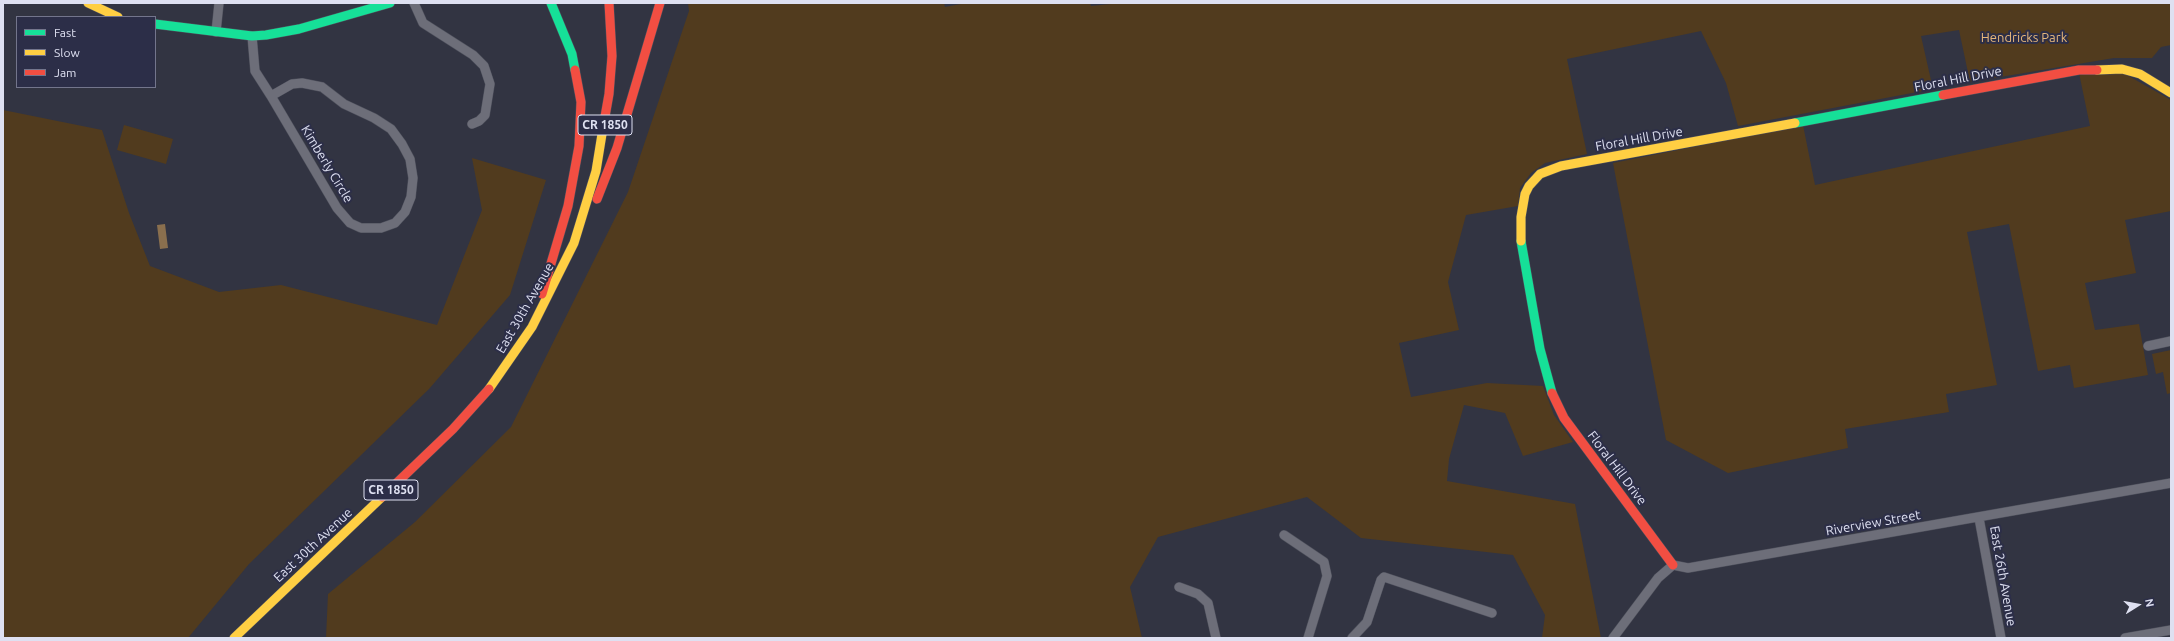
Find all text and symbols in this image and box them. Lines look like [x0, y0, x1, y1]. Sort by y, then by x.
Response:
legend [16, 16, 156, 88]
text: Fast [54, 26, 76, 39]
park label: Hendricks Park [1981, 30, 2067, 46]
text: Slow [54, 46, 80, 59]
street label: Floral Hill Drive [1913, 63, 2003, 95]
text: Jam [54, 66, 76, 79]
road number: CR 1850 [578, 115, 632, 135]
street label: Kimberly Circle [298, 122, 356, 206]
street label: Floral Hill Drive [1594, 124, 1684, 154]
street label: East 30th Avenue [493, 260, 557, 356]
street label: Floral Hill Drive [1584, 428, 1650, 508]
road number: CR 1850 [364, 480, 418, 500]
street label: East 30th Avenue [271, 505, 355, 585]
street label: Riverview Street [1824, 507, 1922, 539]
street label: East 26th Avenue [1986, 525, 2020, 627]
north arrow [2118, 585, 2158, 625]
text: N [2143, 598, 2156, 608]

